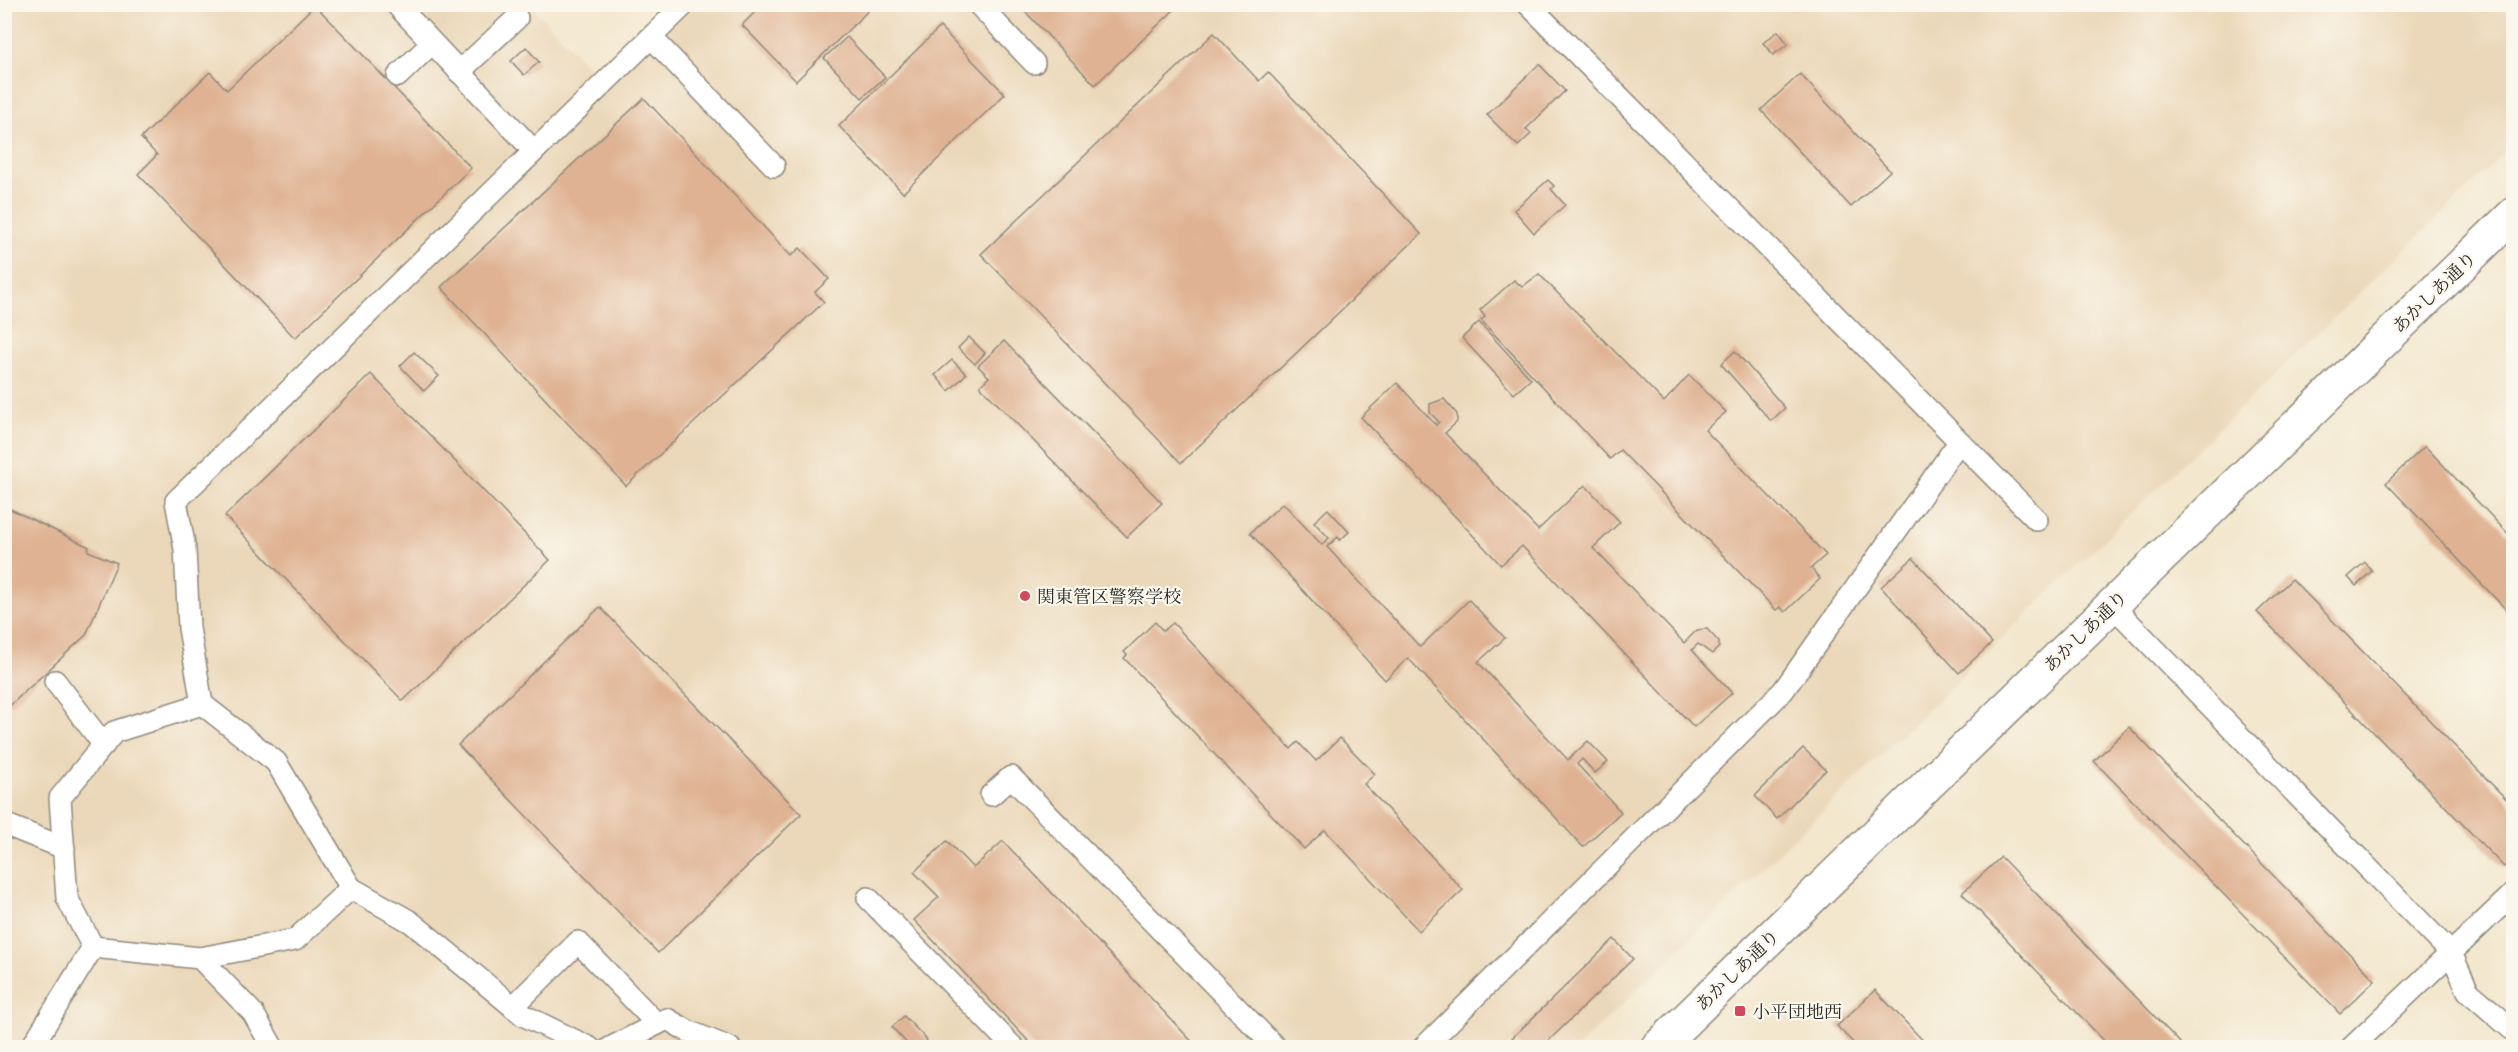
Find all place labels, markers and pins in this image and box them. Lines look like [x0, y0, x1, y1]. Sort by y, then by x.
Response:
place label: 関東管区警察学校 [1037, 583, 1181, 610]
marker: 関東管区警察学校 [1018, 589, 1032, 603]
place label: 小平団地西 [1752, 998, 1842, 1025]
marker: 小平団地西 [1733, 1004, 1747, 1018]

